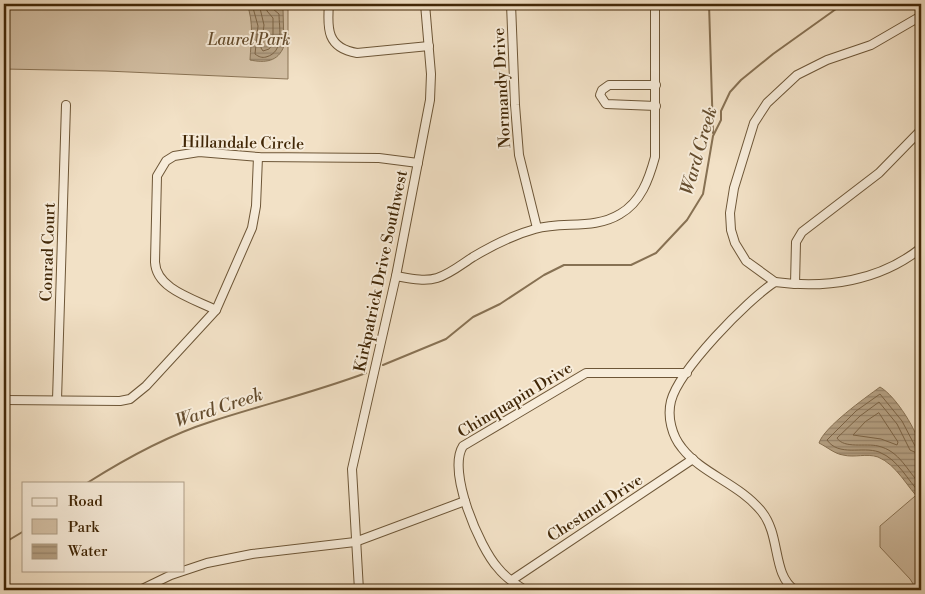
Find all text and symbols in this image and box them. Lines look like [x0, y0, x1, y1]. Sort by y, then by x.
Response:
street label: Normandy Drive [489, 27, 515, 149]
park label: Laurel Park [207, 30, 290, 50]
water label: Ward Creek [675, 104, 723, 198]
street label: Hillandale Circle [182, 132, 304, 154]
street label: Kirkpatrick Drive Southwest [350, 168, 412, 374]
street label: Conrad Court [36, 202, 60, 302]
street label: Chinquapin Drive [454, 358, 576, 442]
water label: Ward Creek [172, 383, 266, 433]
street label: Chestnut Drive [544, 470, 646, 546]
legend [22, 482, 185, 572]
text: Road [68, 492, 103, 511]
text: Park [68, 518, 100, 537]
text: Water [67, 542, 108, 561]

